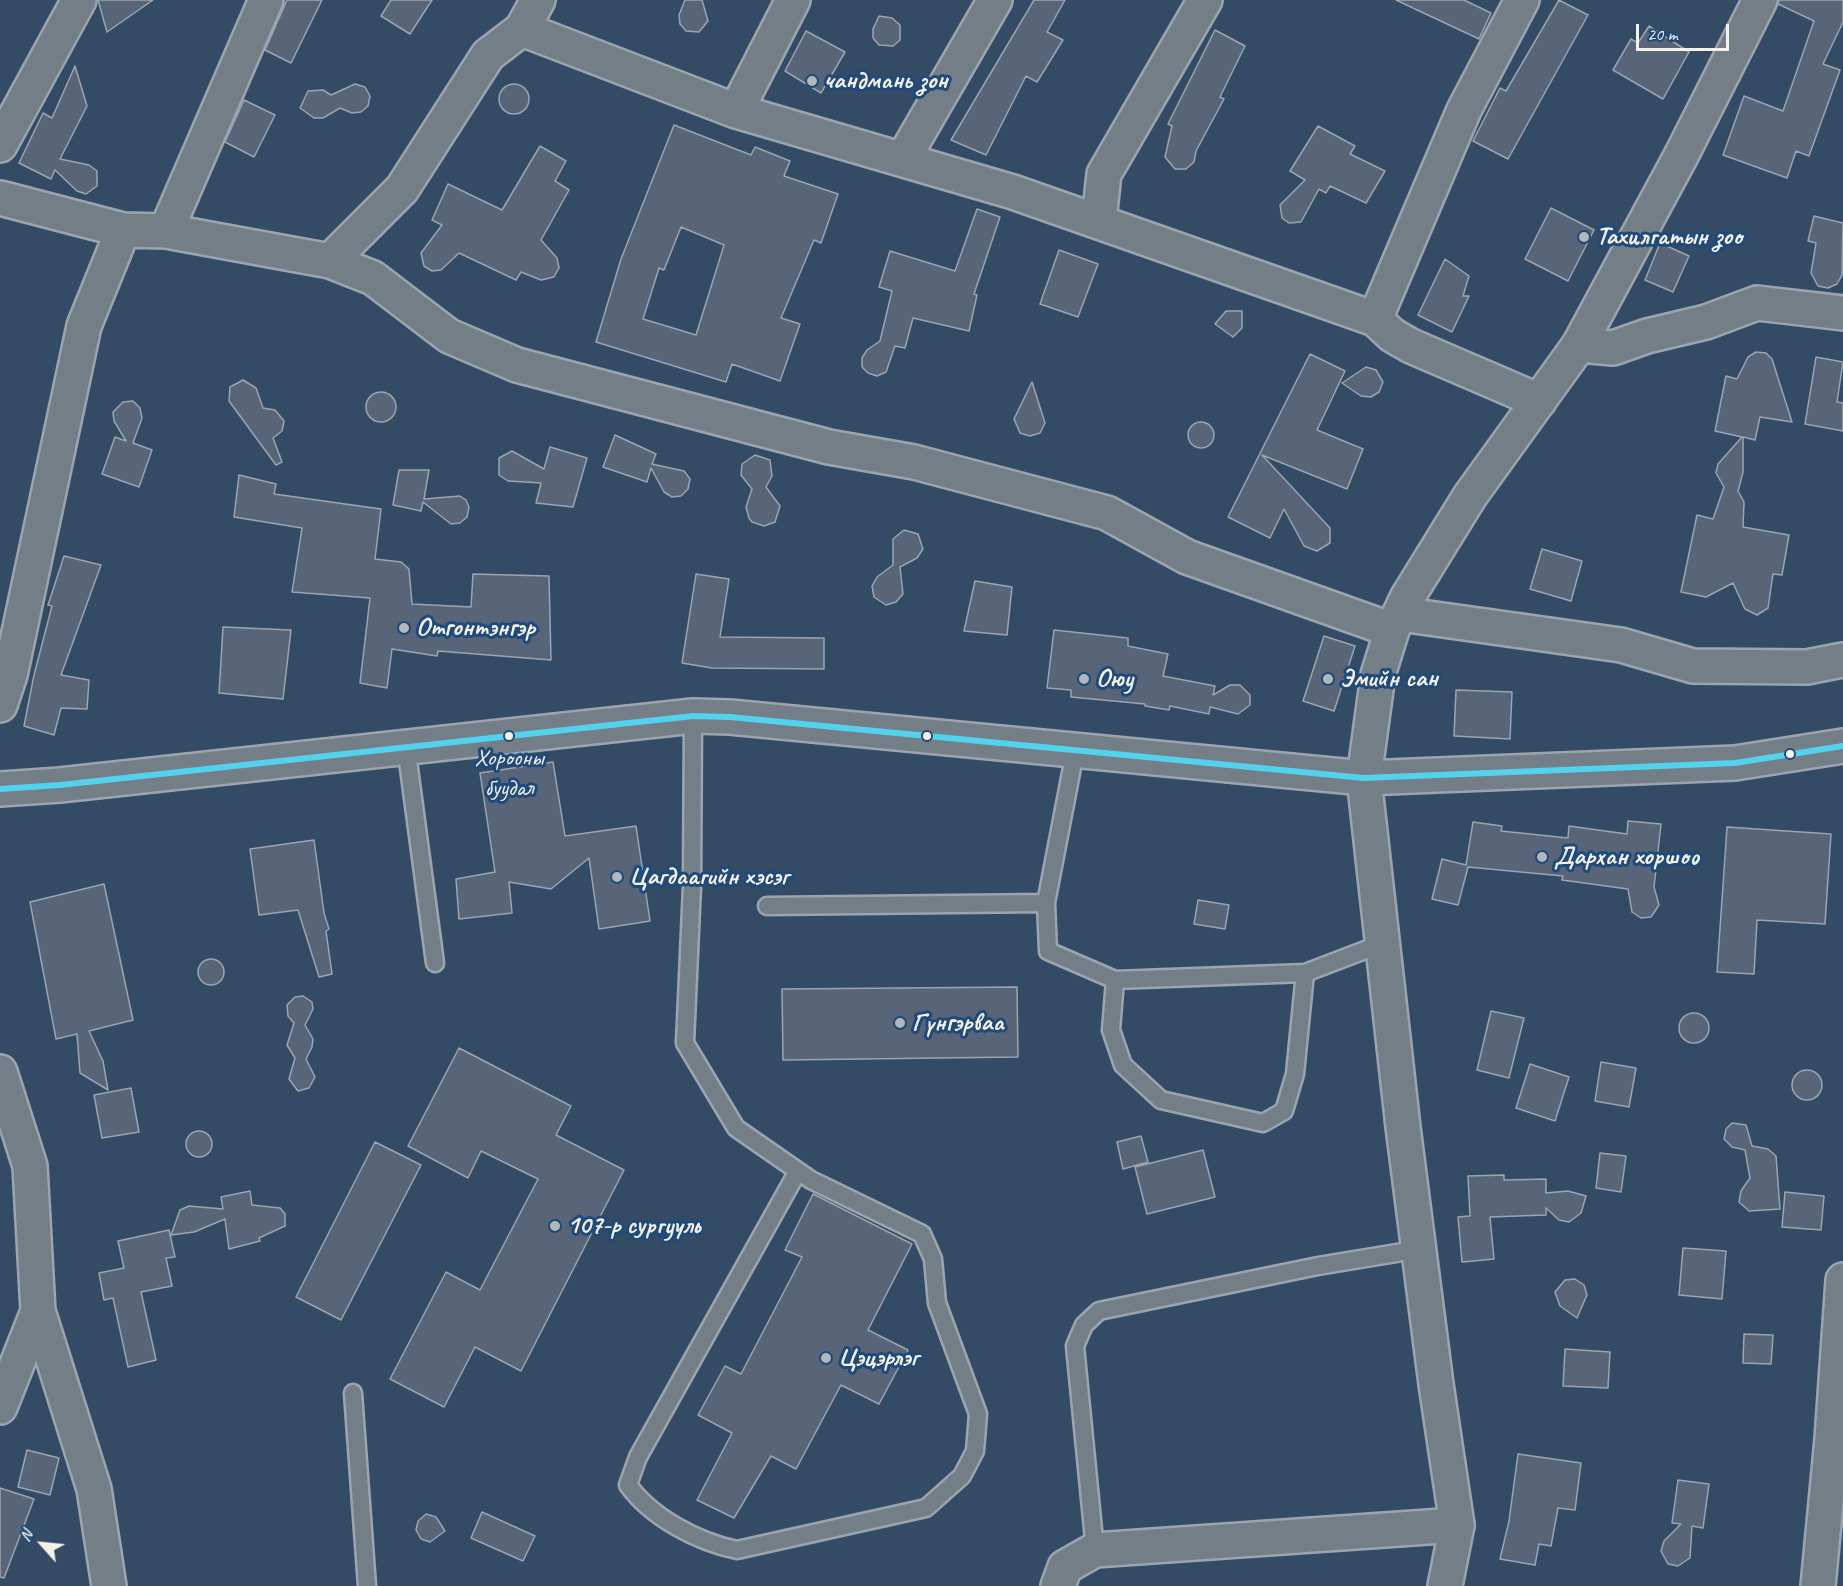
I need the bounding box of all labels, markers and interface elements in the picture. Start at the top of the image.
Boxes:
scale bar [1639,12,1732,50]
text: 20 m [1647,23,1678,45]
place label: чандмань зон [824,65,948,97]
marker: чандмань зон [805,74,819,88]
place label: Тахилгатын зоо [1596,221,1742,253]
marker: Тахилгатын зоо [1577,230,1591,244]
place label: Отгонтэнгэр [416,612,535,644]
marker: Отгонтэнгэр [397,621,411,635]
place label: Оюу [1096,663,1133,695]
place label: Эмийн сан [1340,663,1438,695]
marker: Оюу [1077,672,1091,686]
marker: Эмийн сан [1321,672,1335,686]
marker: Хорооны буудал [503,730,515,742]
unlabelled marker [921,730,933,742]
place label: Хорооны буудал [474,745,544,801]
unlabelled marker [1784,748,1796,760]
place label: Дархан хоршоо [1554,841,1699,873]
marker: Дархан хоршоо [1535,850,1549,864]
place label: Цагдаагийн хэсэг [629,861,789,893]
marker: Цагдаагийн хэсэг [610,870,624,884]
place label: Гүнгэрваа [912,1007,1004,1039]
marker: Гүнгэрваа [893,1016,907,1030]
place label: 107-р сургууль [567,1210,700,1242]
marker: 107-р сургууль [548,1219,562,1233]
place label: Цэцэрлэг [838,1342,919,1374]
marker: Цэцэрлэг [819,1351,833,1365]
north arrow [12,1514,72,1574]
text: N [15,1527,37,1545]

